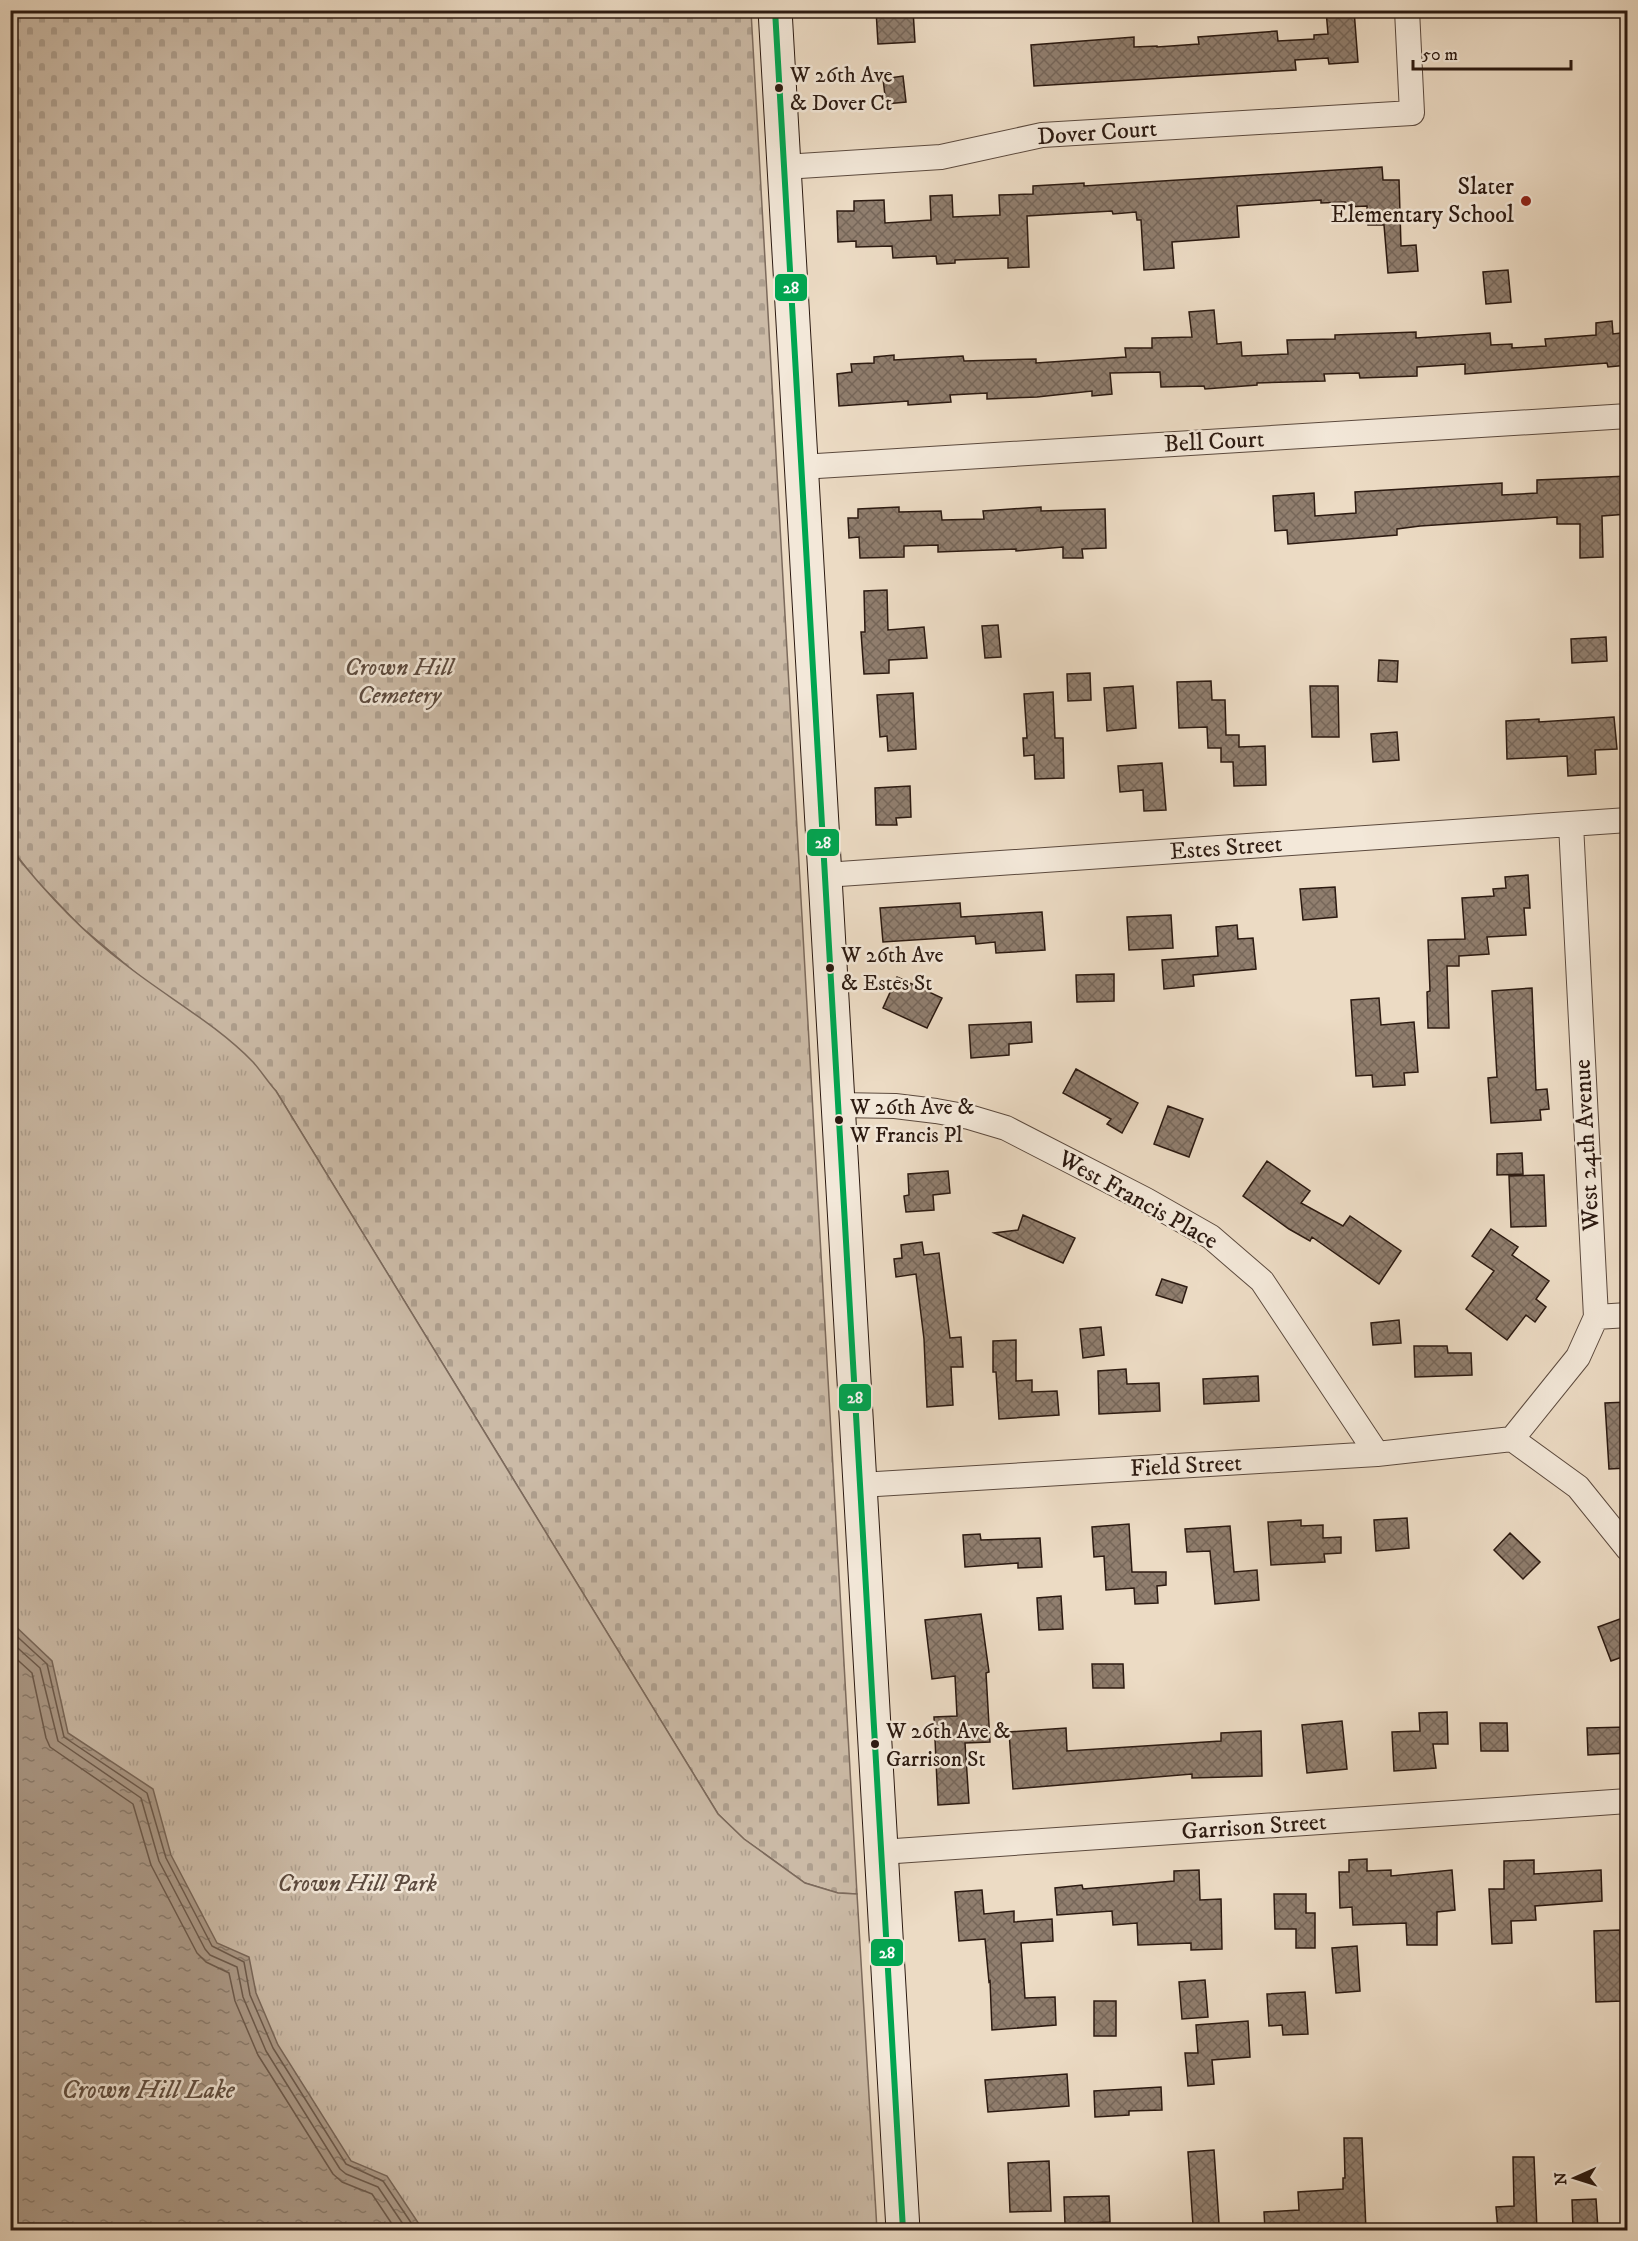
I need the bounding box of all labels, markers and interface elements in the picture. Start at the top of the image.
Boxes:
scale bar [1413,33,1570,71]
text: 50 m [1422,44,1458,66]
place label: W 26th Ave & Dover Ct [789,62,893,117]
marker: W 26th Ave & Dover Ct [773,82,785,94]
street label: Dover Court [1036,114,1158,152]
place label: Slater Elementary School [1330,172,1515,230]
marker: Slater Elementary School [1519,194,1533,208]
line badge: 28 [774,273,808,302]
text: 28 [783,278,799,298]
street label: Bell Court [1163,424,1265,460]
park label: Crown Hill Cemetery [345,653,456,711]
line badge: 28 [806,828,840,857]
street label: Estes Street [1169,829,1283,867]
text: 28 [815,833,831,853]
place label: W 26th Ave & Estes St [840,942,944,997]
marker: W 26th Ave & Estes St [824,962,836,974]
street label: West 24th Avenue [1568,1058,1607,1233]
place label: W 26th Ave & W Francis Pl [849,1094,974,1149]
marker: W 26th Ave & W Francis Pl [833,1114,845,1126]
street label: West Francis Place [1052,1143,1223,1256]
line badge: 28 [838,1383,872,1412]
text: 28 [847,1388,863,1408]
street label: Field Street [1129,1448,1243,1484]
place label: W 26th Ave & Garrison St [885,1718,1010,1773]
marker: W 26th Ave & Garrison St [869,1738,881,1750]
street label: Garrison Street [1181,1807,1328,1847]
park label: Crown Hill Park [277,1869,437,1899]
line badge: 28 [870,1938,904,1967]
text: 28 [879,1943,895,1963]
water label: Crown Hill Lake [61,2074,236,2107]
north arrow [1545,2148,1605,2208]
text: N [1551,2172,1571,2186]

